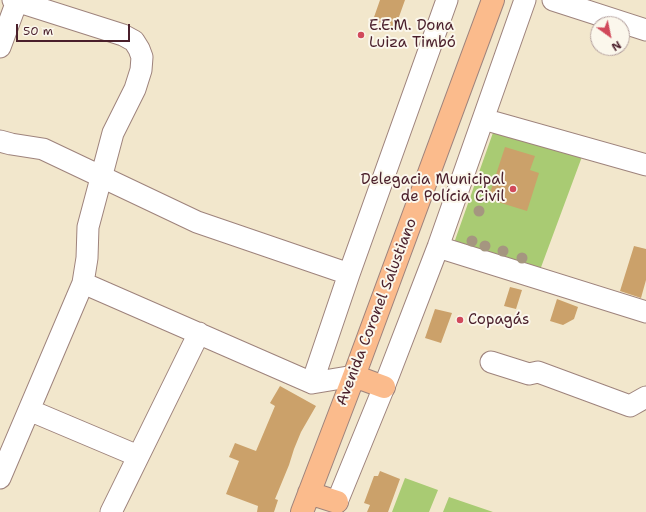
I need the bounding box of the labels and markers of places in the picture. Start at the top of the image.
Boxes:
place label: E.E.M. Dona Luiza Timbó [369,17,456,52]
marker: E.E.M. Dona Luiza Timbó [356,30,366,40]
place label: Delegacia Municipal de Polícia Civil [361,171,505,206]
marker: Delegacia Municipal de Polícia Civil [508,184,518,194]
place label: Copagás [468,311,529,329]
marker: Copagás [455,315,465,325]

